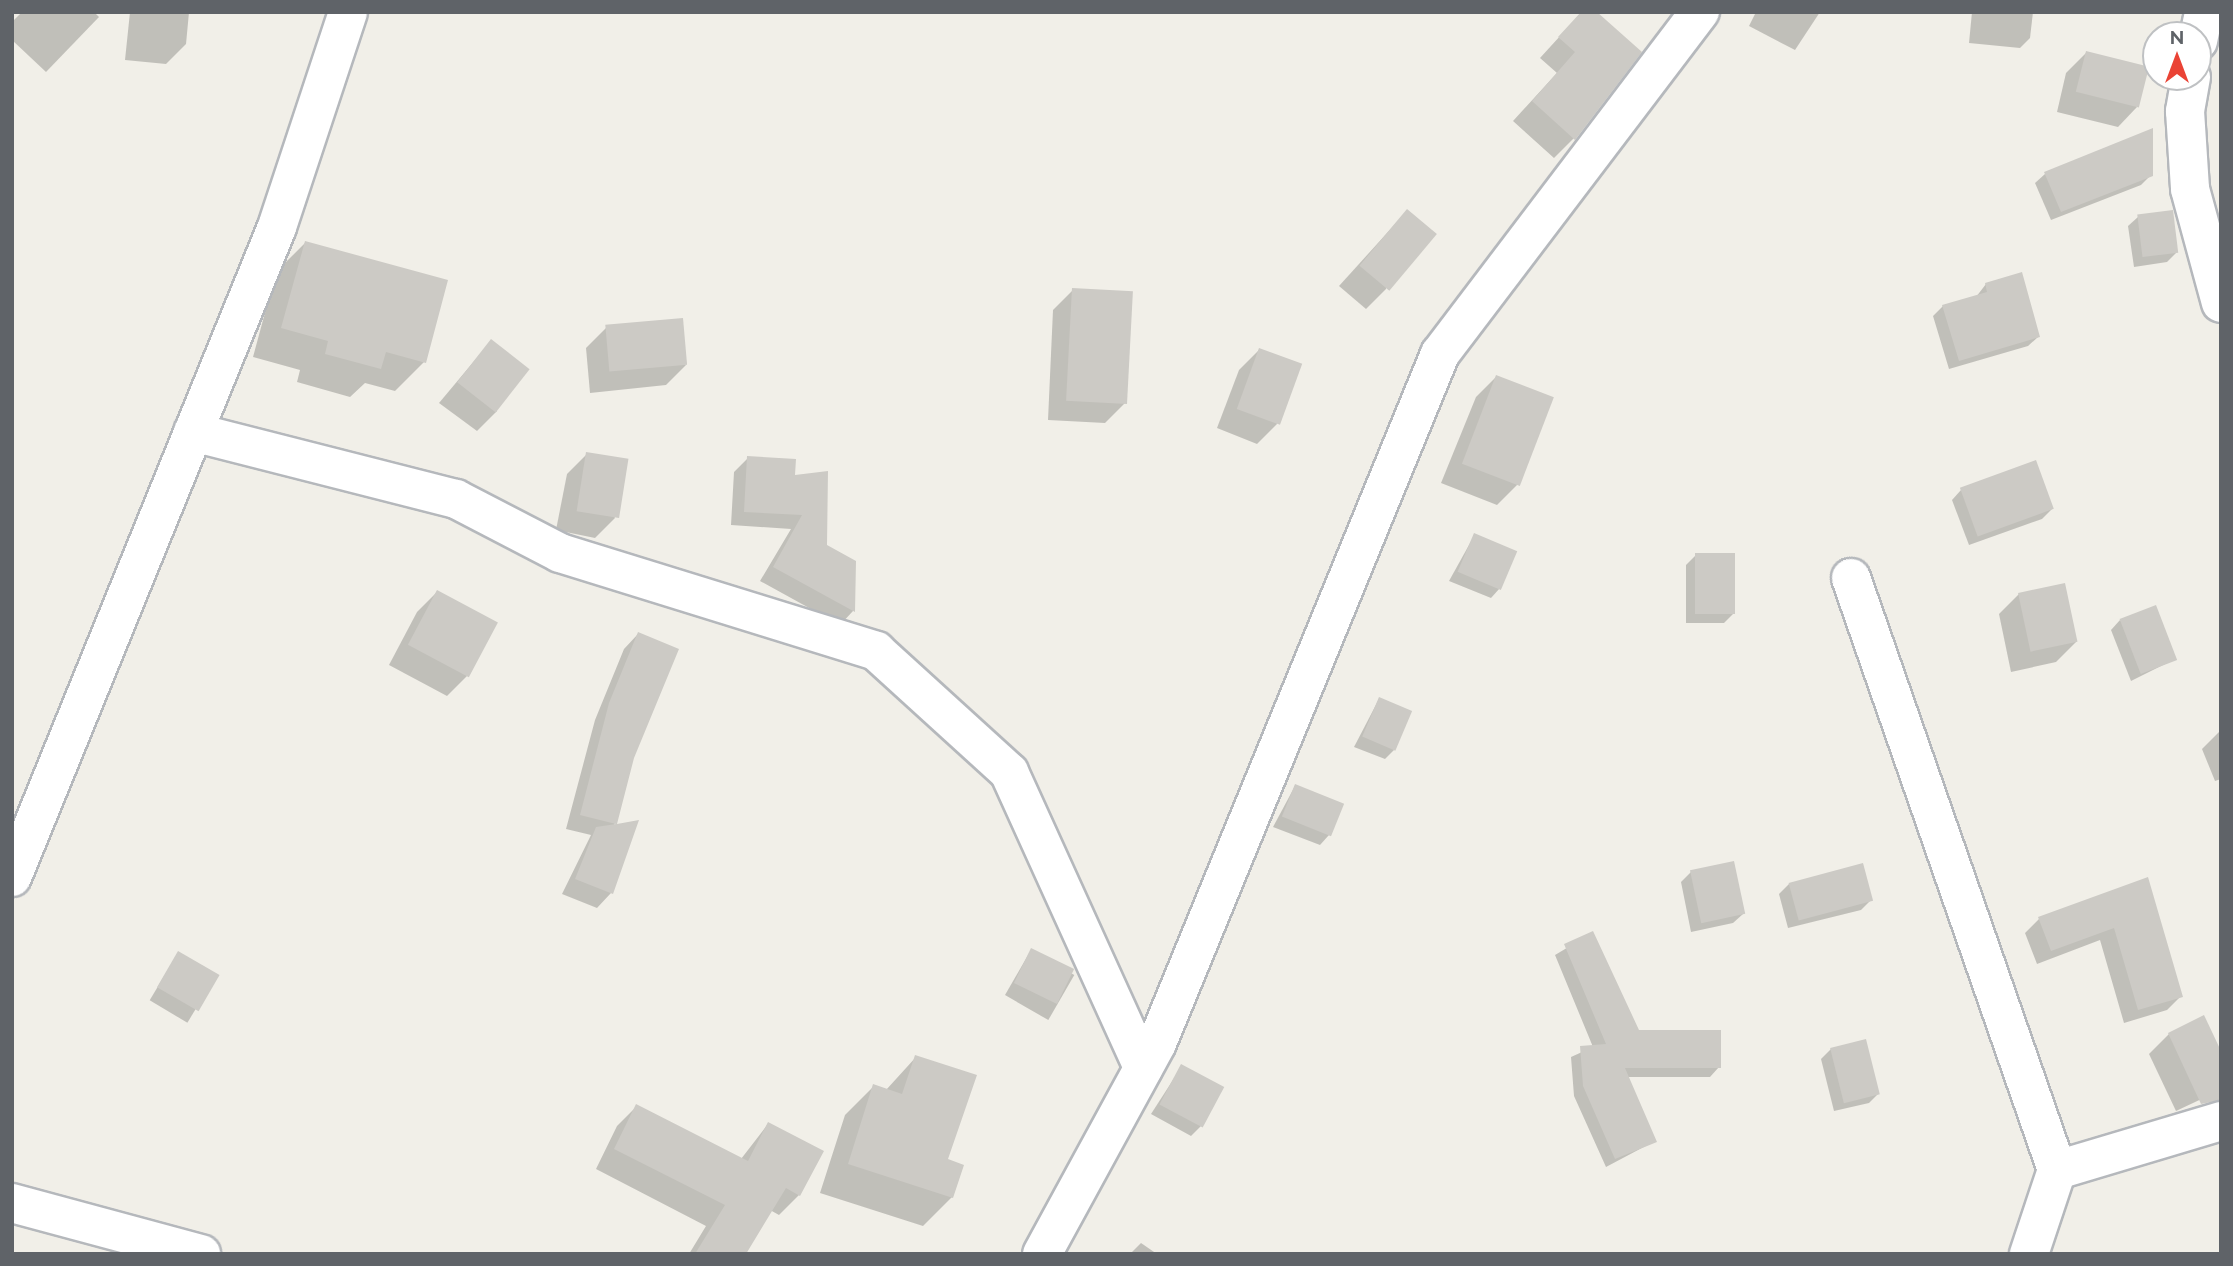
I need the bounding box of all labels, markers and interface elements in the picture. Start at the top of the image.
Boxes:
north arrow [2142,21,2212,91]
text: N [2170,26,2184,48]

